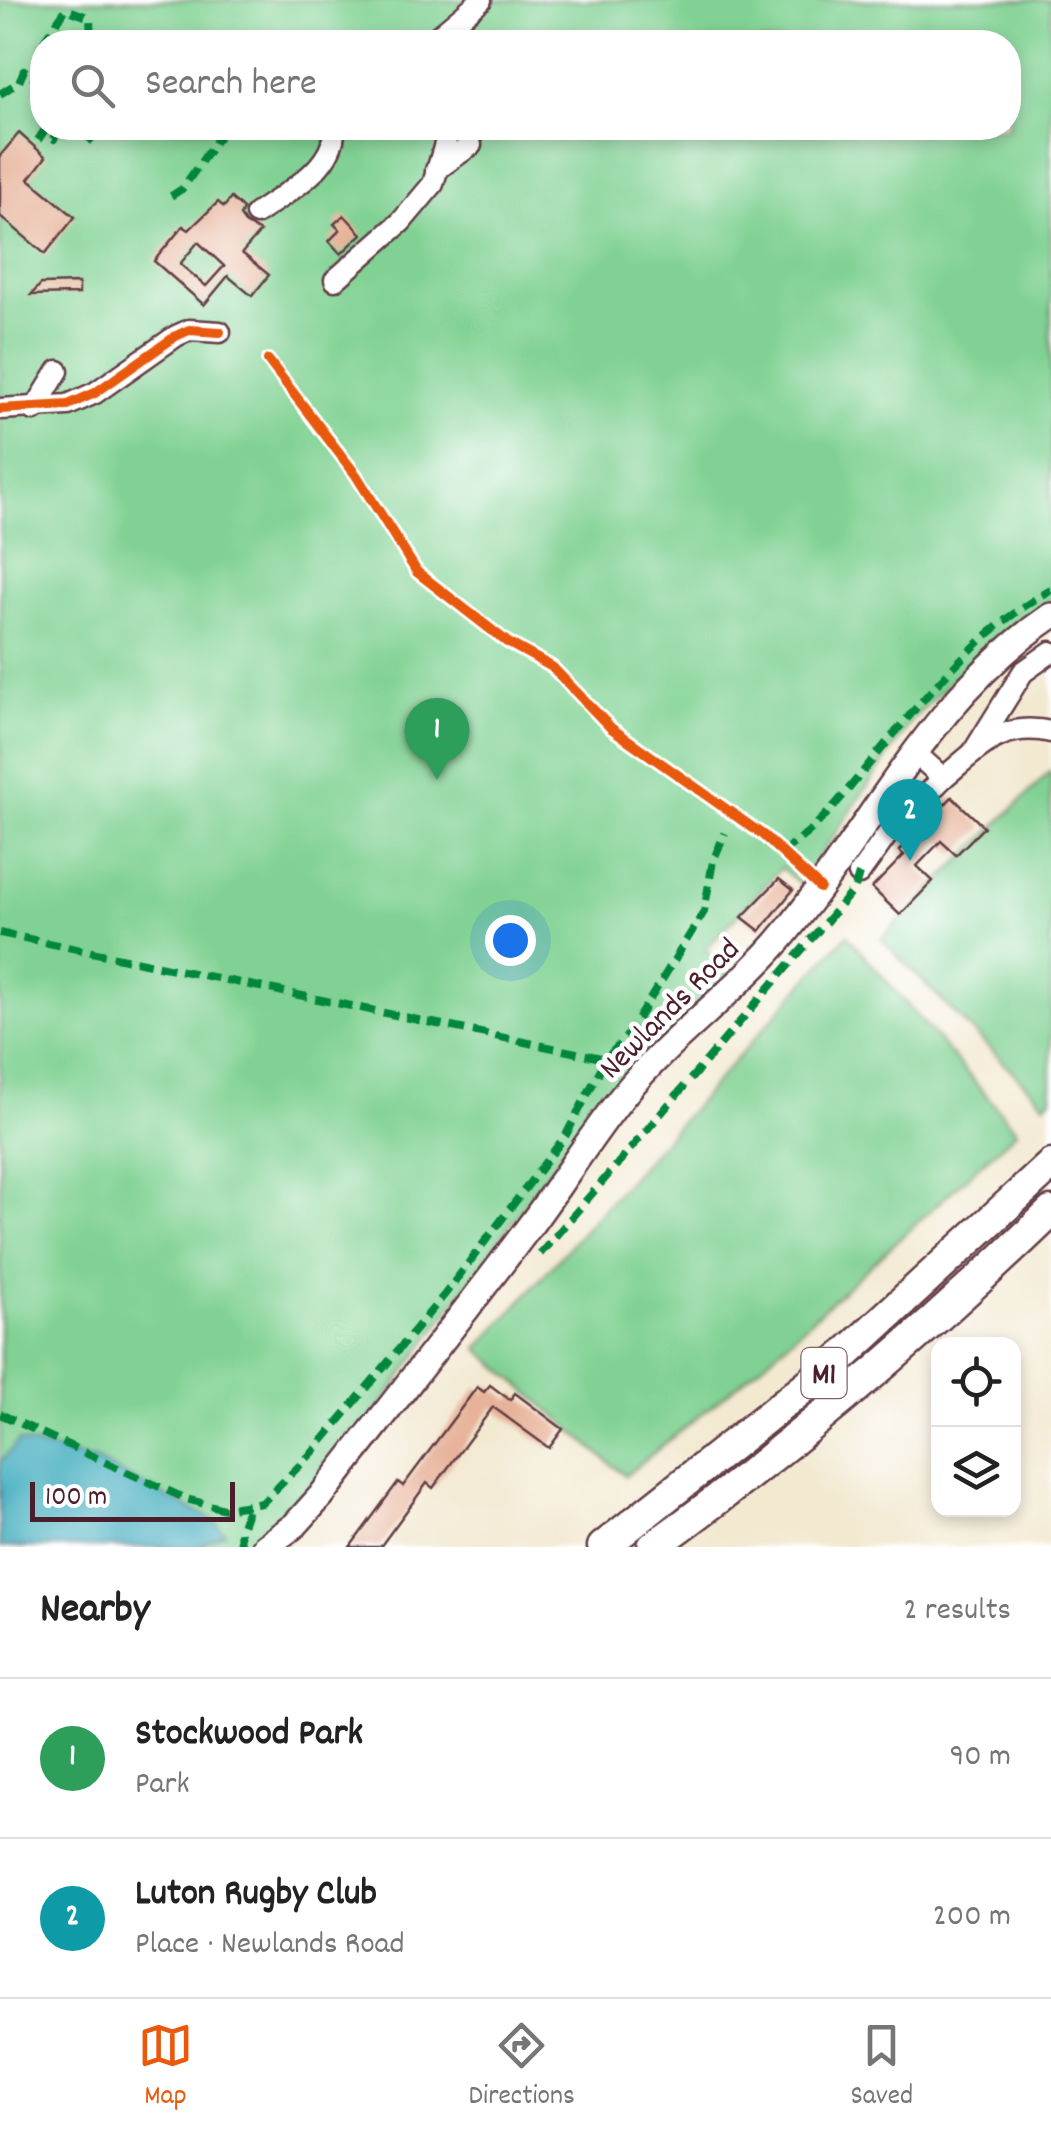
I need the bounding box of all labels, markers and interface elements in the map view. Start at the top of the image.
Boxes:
search box [30,30,1021,140]
icon: search [65,58,120,113]
text: Search here [145,58,317,113]
pin: 1 [404,698,470,780]
pin: 2 [878,778,942,861]
your location [485,915,536,966]
street label: Newlands Road [590,929,753,1092]
map controls [931,1337,1021,1517]
button: locate [931,1337,1021,1427]
road number: M1 [802,1348,846,1398]
button: layers [931,1427,1021,1517]
scale bar [30,1477,235,1522]
text: 100 m [45,1479,107,1519]
text: Nearby [40,1582,150,1642]
text: 2 results [904,1589,1011,1635]
text: Stockwood Park [135,1708,363,1763]
text: 1 [69,1735,76,1781]
text: 90 m [950,1735,1011,1781]
text: Park [135,1763,190,1809]
text: Luton Rugby Club [135,1868,377,1923]
text: 2 [66,1895,79,1941]
text: 200 m [933,1895,1011,1941]
text: Place · Newlands Road [135,1923,405,1969]
tab: Map [138,2018,193,2118]
tab: Directions [469,2018,575,2118]
tab: Saved [851,2018,913,2118]

